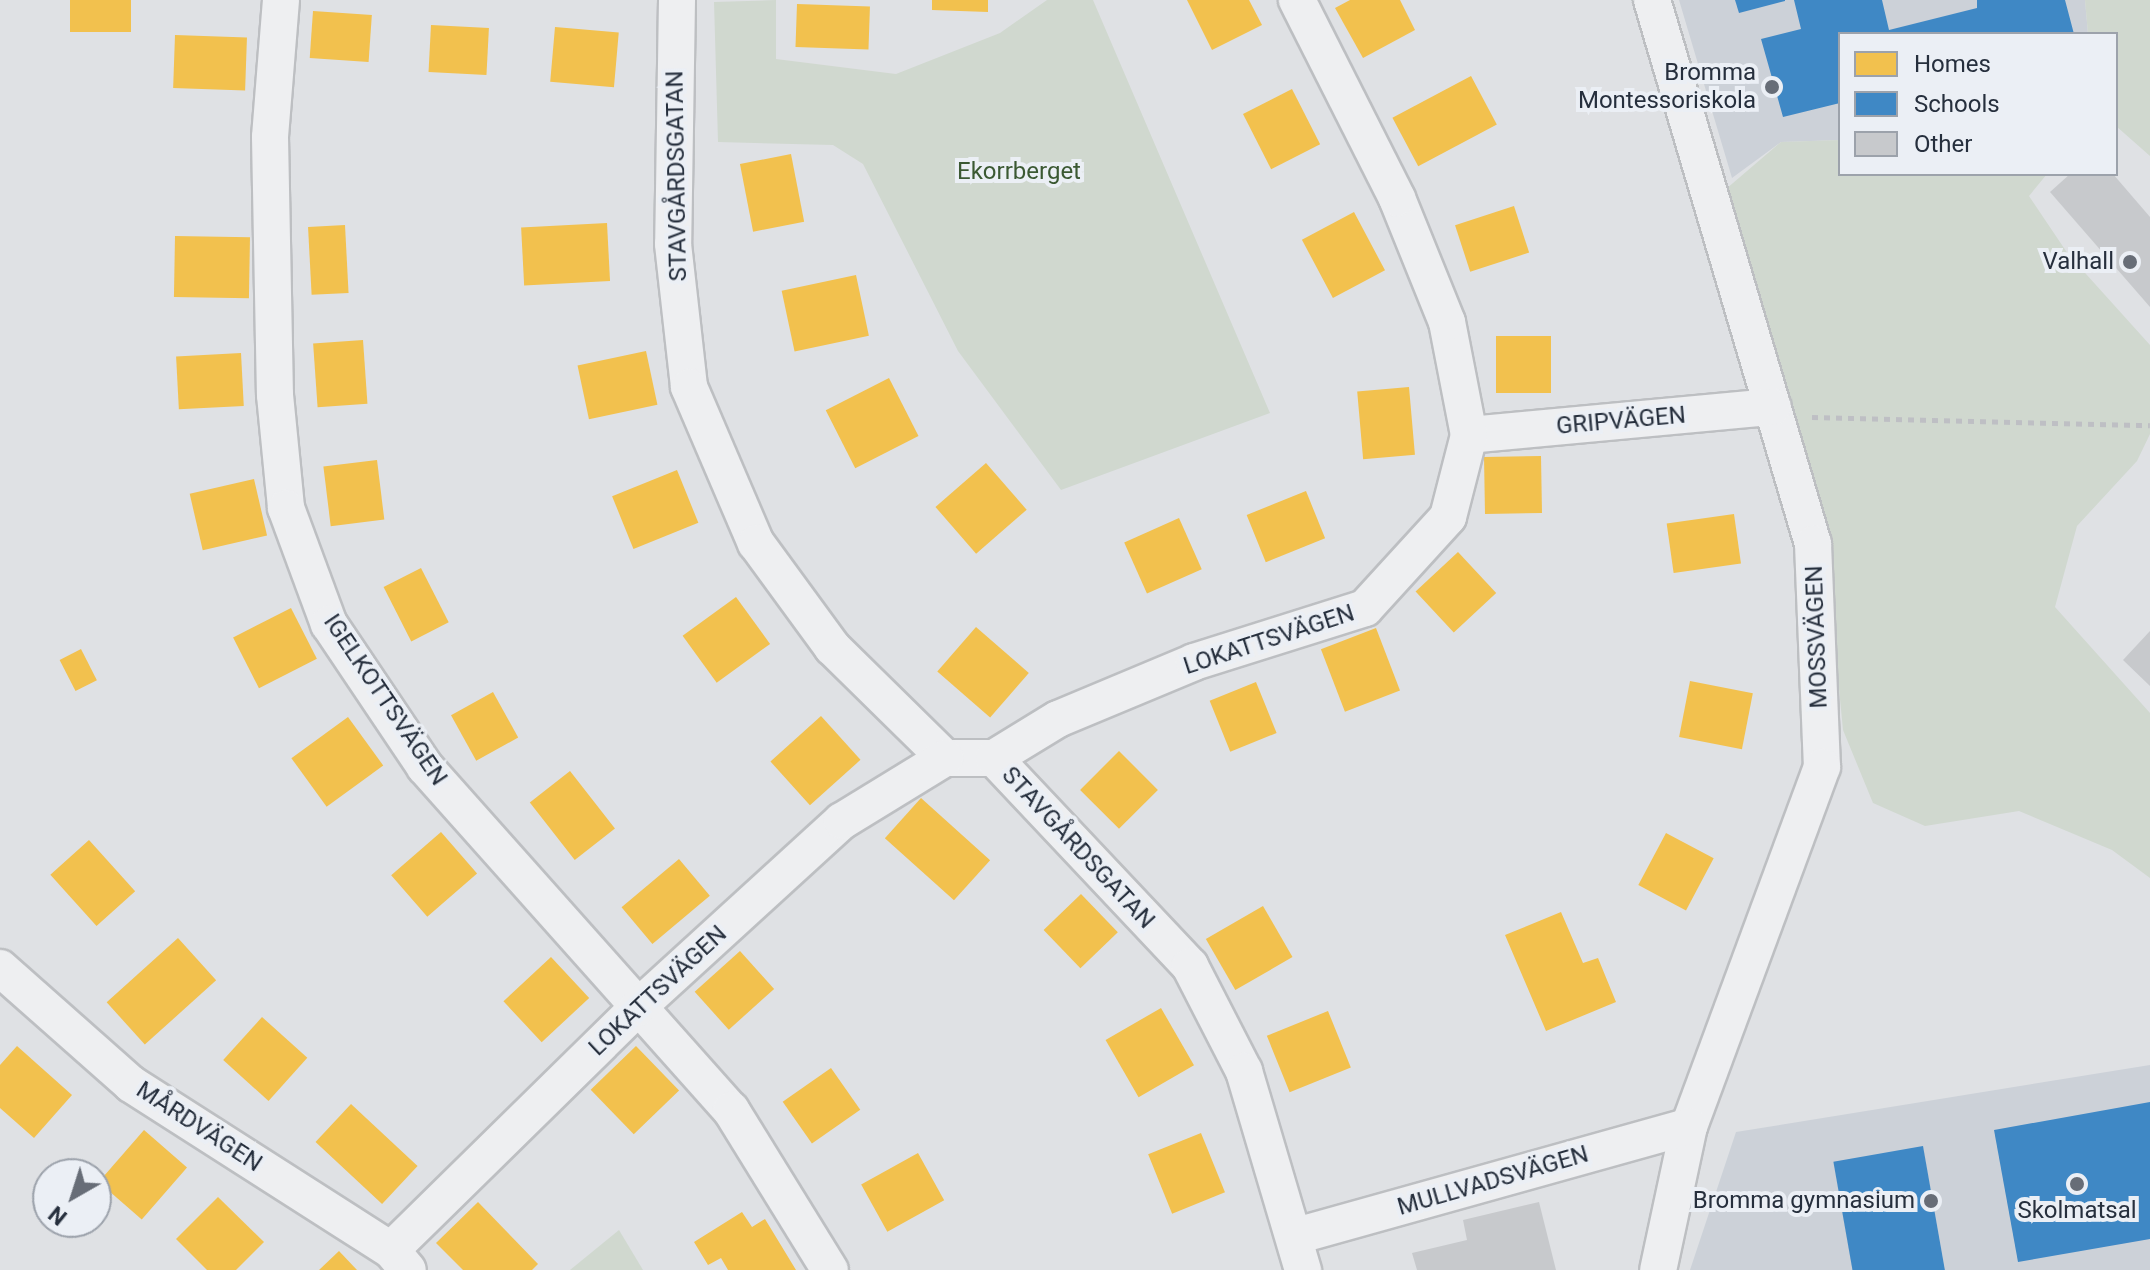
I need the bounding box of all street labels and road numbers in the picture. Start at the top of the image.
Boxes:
street label: STAVGÅRDSGATAN [661,70,693,282]
street label: GRIPVÄGEN [1555,401,1687,441]
street label: MOSSVÄGEN [1800,565,1834,709]
street label: LOKATTSVÄGEN [1180,599,1358,681]
street label: IGELKOTTSVÄGEN [317,609,453,791]
street label: STAVGÅRDSGATAN [996,761,1160,935]
street label: LOKATTSVÄGEN [583,920,733,1062]
street label: MÅRDVÄGEN [131,1076,267,1178]
street label: MULLVADSVÄGEN [1394,1140,1592,1222]

